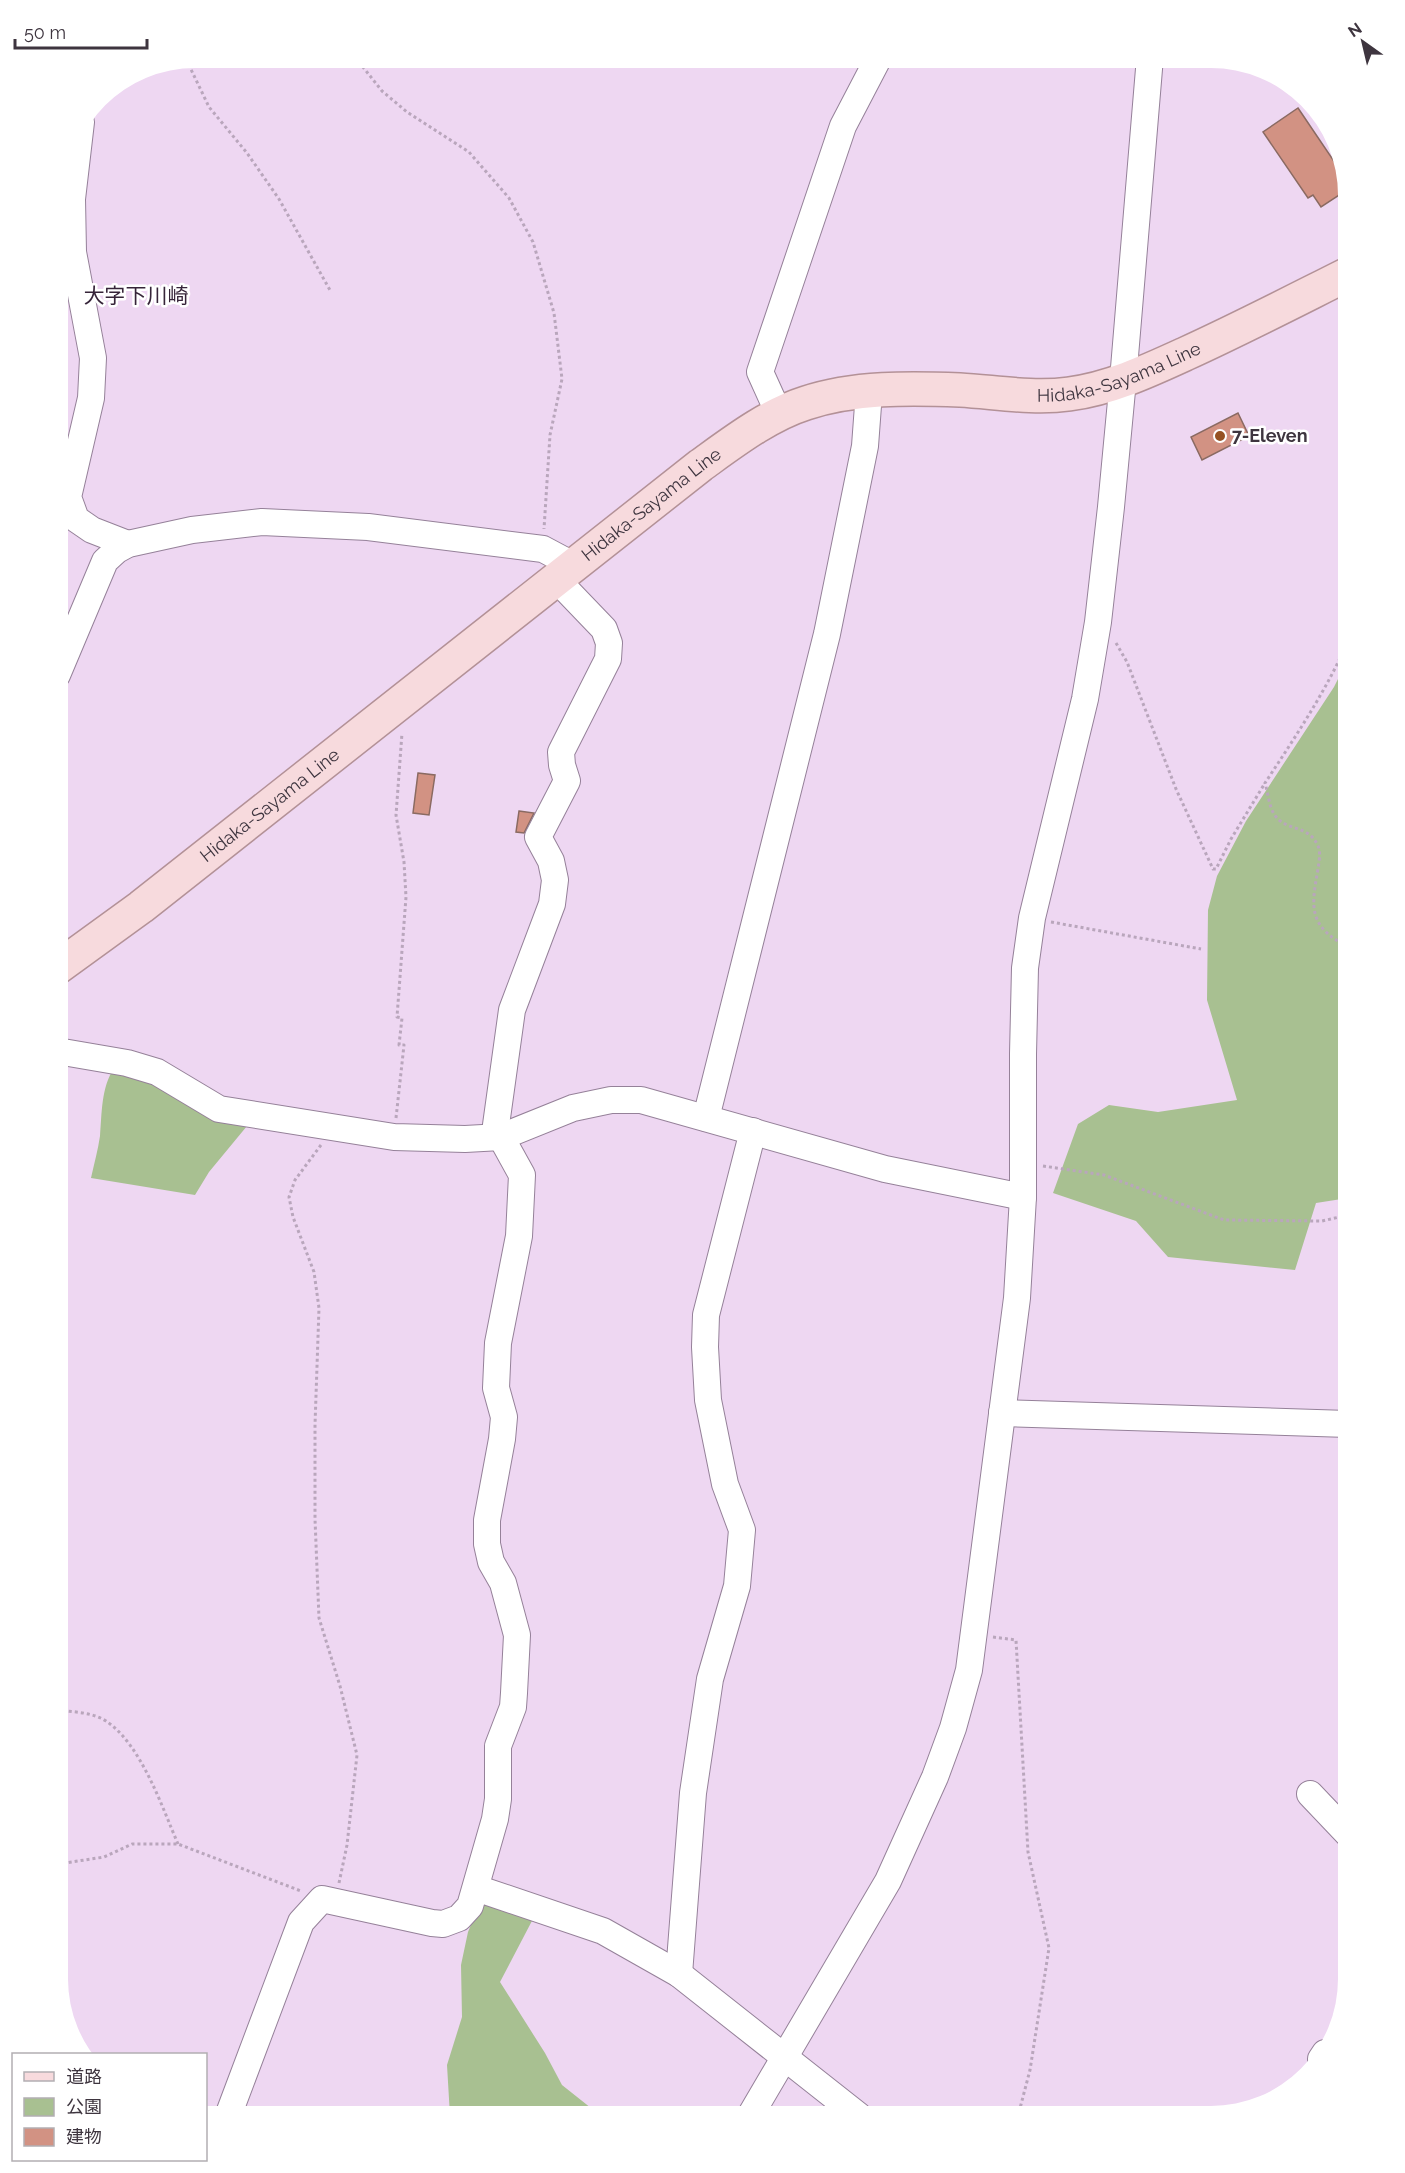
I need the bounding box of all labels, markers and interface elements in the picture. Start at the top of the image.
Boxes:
scale bar [15,12,147,50]
north arrow [1333,12,1393,72]
text: N [1345,19,1365,41]
text: 50 m [24,22,66,43]
district label: 大字下川崎 [84,283,189,308]
street label: Hidaka-Sayama Line [1037,337,1204,406]
place label: 7-Eleven [1232,425,1308,446]
marker: 7-Eleven [1213,429,1227,443]
street label: Hidaka-Sayama Line [577,443,725,565]
street label: Hidaka-Sayama Line [196,743,344,866]
legend [12,2053,207,2161]
text: 道路 [66,2066,102,2087]
text: 公園 [66,2096,102,2117]
text: 建物 [66,2126,102,2147]

